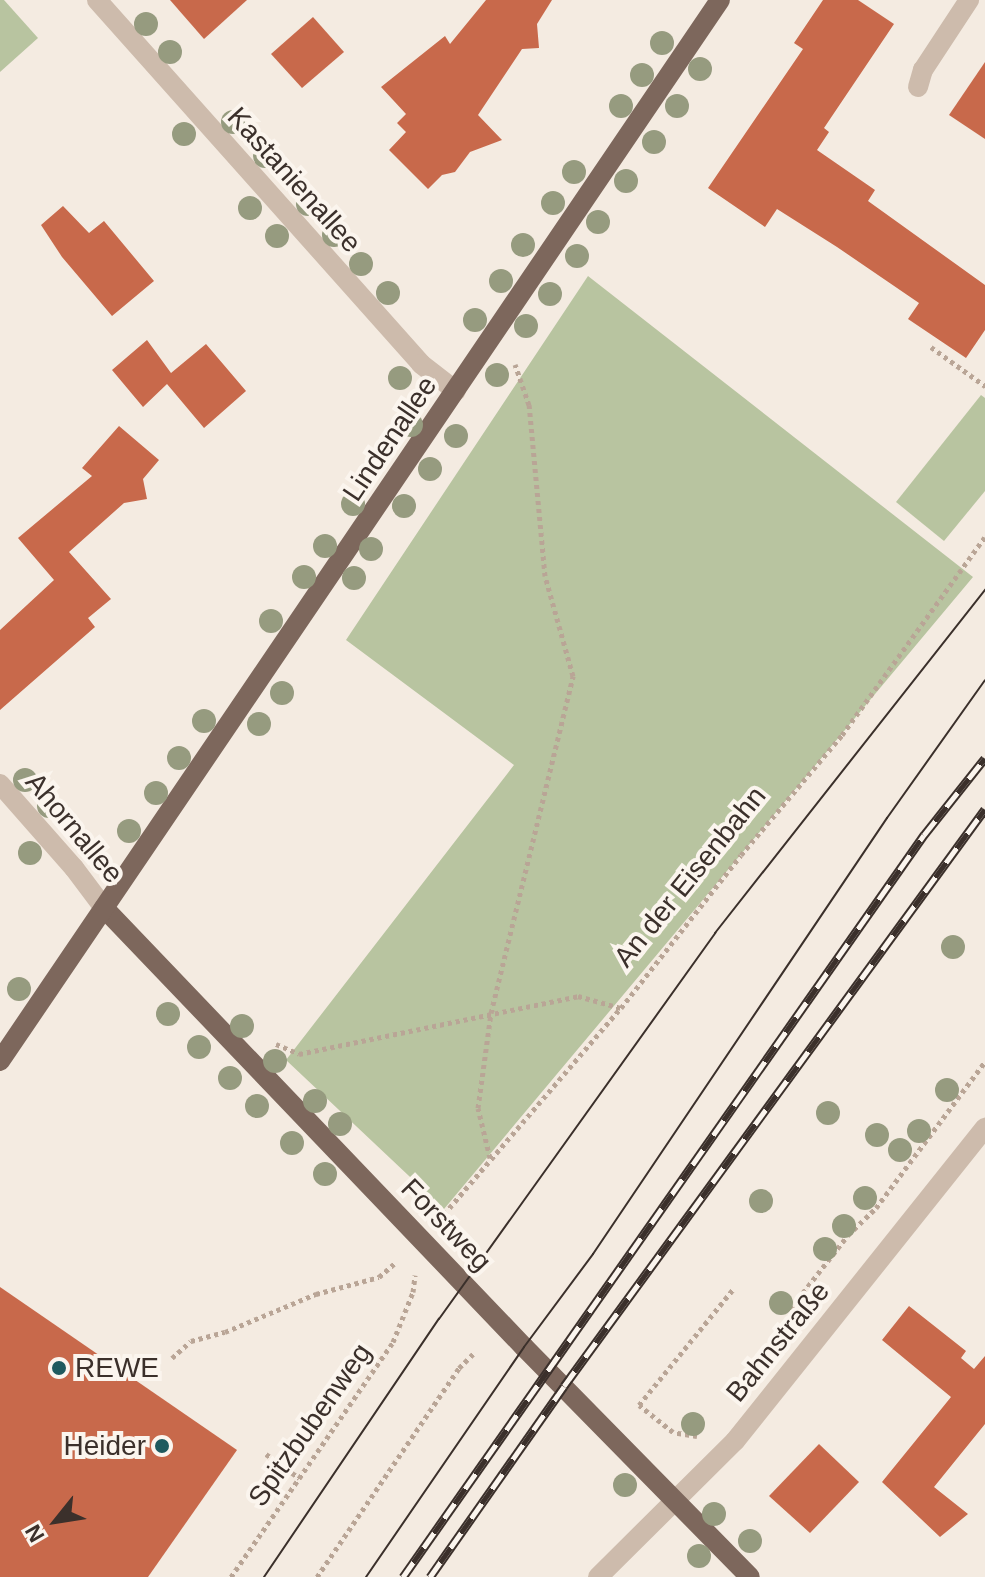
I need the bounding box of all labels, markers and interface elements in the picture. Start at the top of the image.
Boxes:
street label: Kastanienallee [220,101,368,259]
street label: Lindenallee [336,370,444,508]
street label: Ahornallee [18,766,130,890]
street label: An der Eisenbahn [607,780,773,974]
street label: Forstweg [394,1172,498,1278]
street label: Bahnstraße [719,1275,837,1409]
street label: Spitzbubenweg [241,1337,379,1513]
place label: REWE [75,1351,159,1385]
marker: REWE [50,1359,68,1377]
place label: Heider [64,1429,146,1463]
marker: Heider [153,1437,171,1455]
north arrow [16,1481,96,1561]
text: N [20,1520,50,1546]

